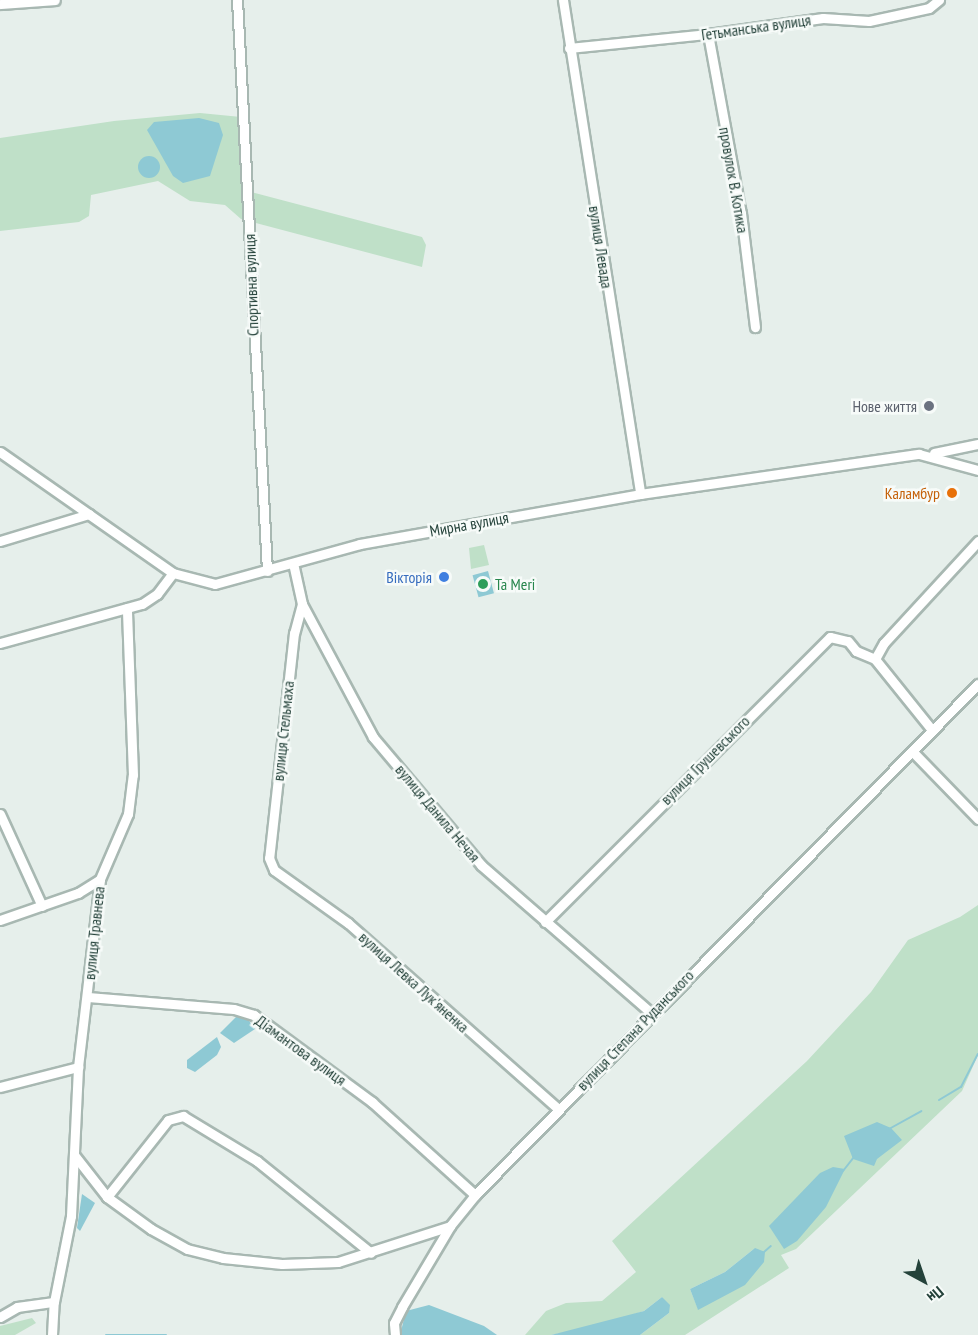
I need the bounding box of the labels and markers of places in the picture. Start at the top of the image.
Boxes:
place label: Нове життя [852,396,917,416]
marker: Нове життя [922,399,936,413]
place label: Каламбур [885,483,940,503]
marker: Каламбур [945,486,959,500]
place label: Вікторія [386,567,432,587]
marker: Вікторія [437,570,451,584]
place label: Ta Meri [495,574,535,594]
marker: Ta Meri [476,577,490,591]

